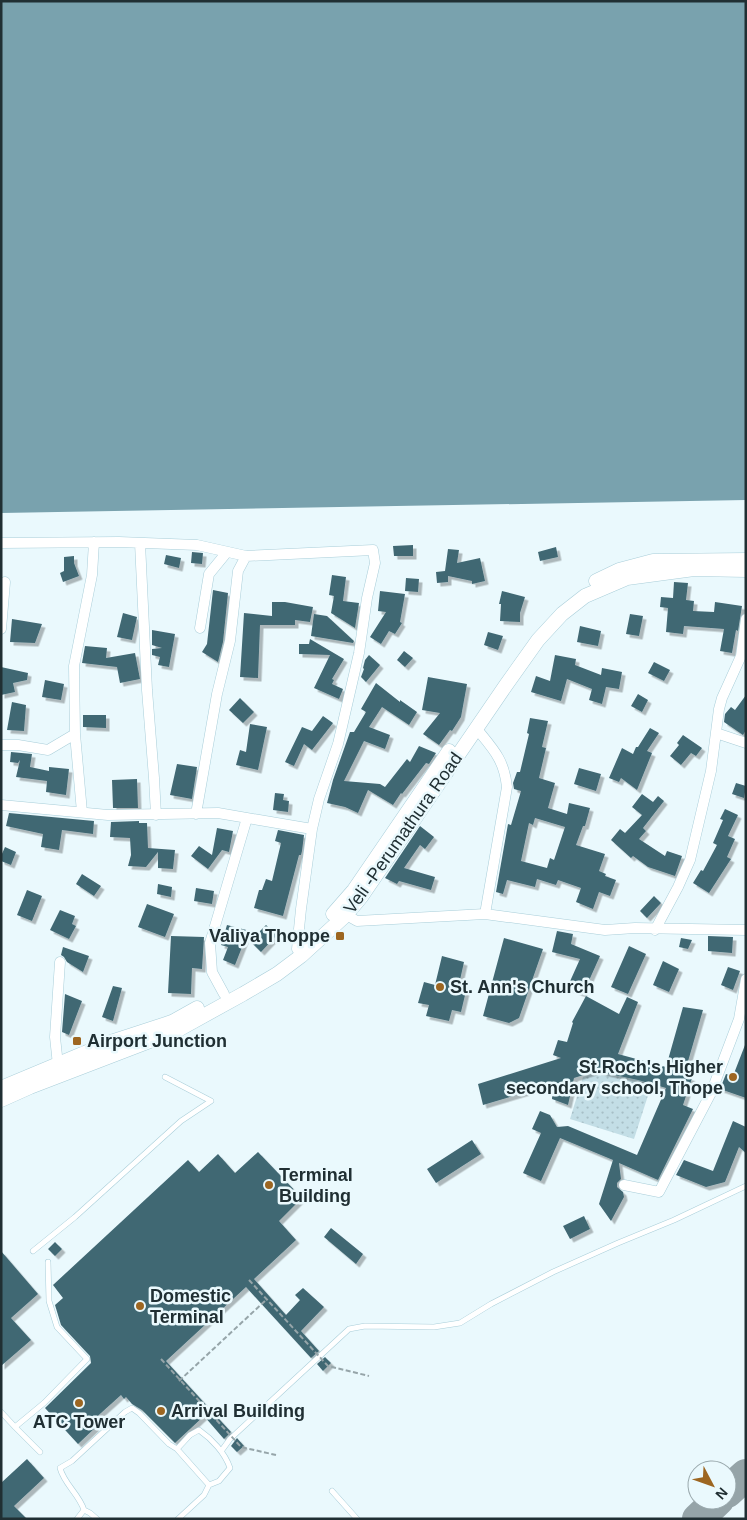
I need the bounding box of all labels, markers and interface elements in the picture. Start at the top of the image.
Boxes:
street label: Veli -Perumathura Road [340,749,466,917]
place label: Valiya Thoppe [209,926,330,946]
marker: Valiya Thoppe [334,930,346,942]
place label: St. Ann's Church [450,977,595,997]
marker: St. Ann's Church [434,981,446,993]
place label: Airport Junction [87,1031,227,1051]
marker: Airport Junction [71,1035,83,1047]
place label: St.Roch's Higher secondary school, Thope [506,1057,723,1098]
marker: St.Roch's Higher secondary school, Thope [727,1071,739,1083]
place label: Terminal Building [279,1165,353,1206]
marker: Terminal Building [263,1179,275,1191]
place label: Domestic Terminal [150,1286,231,1327]
marker: Domestic Terminal [134,1300,146,1312]
marker: ATC Tower [73,1397,85,1409]
place label: Arrival Building [171,1401,305,1421]
marker: Arrival Building [155,1405,167,1417]
place label: ATC Tower [33,1412,125,1432]
north arrow [687,1460,737,1510]
text: N [712,1484,731,1503]

